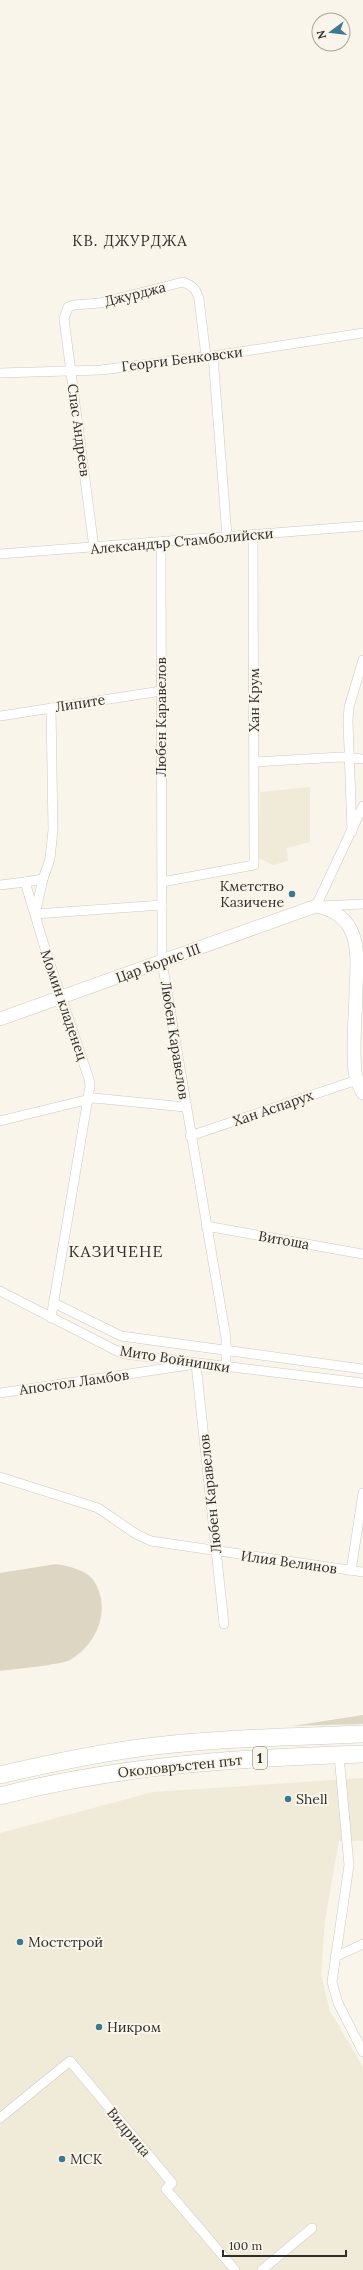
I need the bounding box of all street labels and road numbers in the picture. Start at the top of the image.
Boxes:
street label: Джурджа [102,278,168,310]
street label: Георги Бенковски [120,343,244,375]
street label: Спас Андреев [64,383,94,477]
street label: Александър Стамболийски [89,524,274,558]
street label: Любен Каравелов [152,657,170,777]
street label: Хан Крум [245,668,263,732]
street label: Липите [54,690,107,716]
street label: Цар Борис III [113,939,203,987]
street label: Момин кладенец [37,947,92,1063]
street label: Любен Каравелов [157,979,193,1101]
street label: Хан Аспарух [230,1086,316,1130]
street label: Витоша [257,1227,311,1253]
street label: Мито Войнишки [119,1341,232,1377]
street label: Апостол Ламбов [17,1365,130,1399]
street label: Любен Каравелов [195,1434,225,1554]
street label: Илия Велинов [240,1546,338,1578]
road number: 1 [253,1747,267,1769]
street label: Околовръстен път [117,1751,243,1781]
street label: Видрица [103,2104,155,2160]

